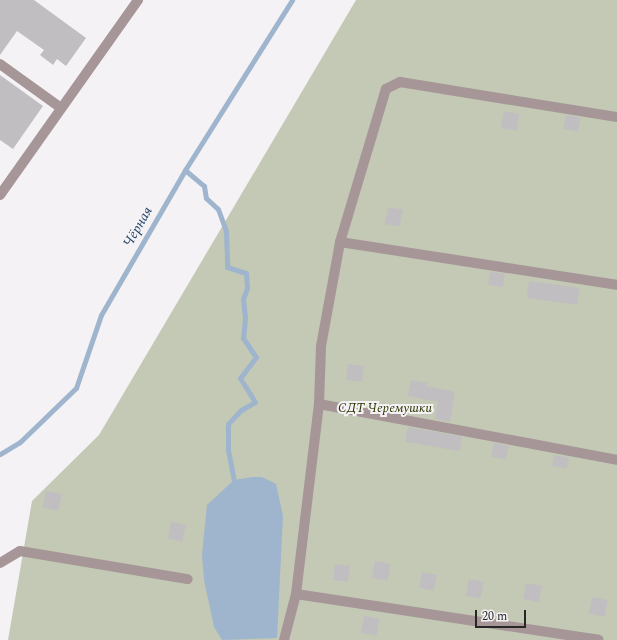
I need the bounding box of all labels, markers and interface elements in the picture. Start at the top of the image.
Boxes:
water label: Чёрная [120,204,156,250]
park label: СДТ Черемушки [338,400,432,416]
scale bar [477,602,528,628]
text: 20 m [482,607,507,626]

